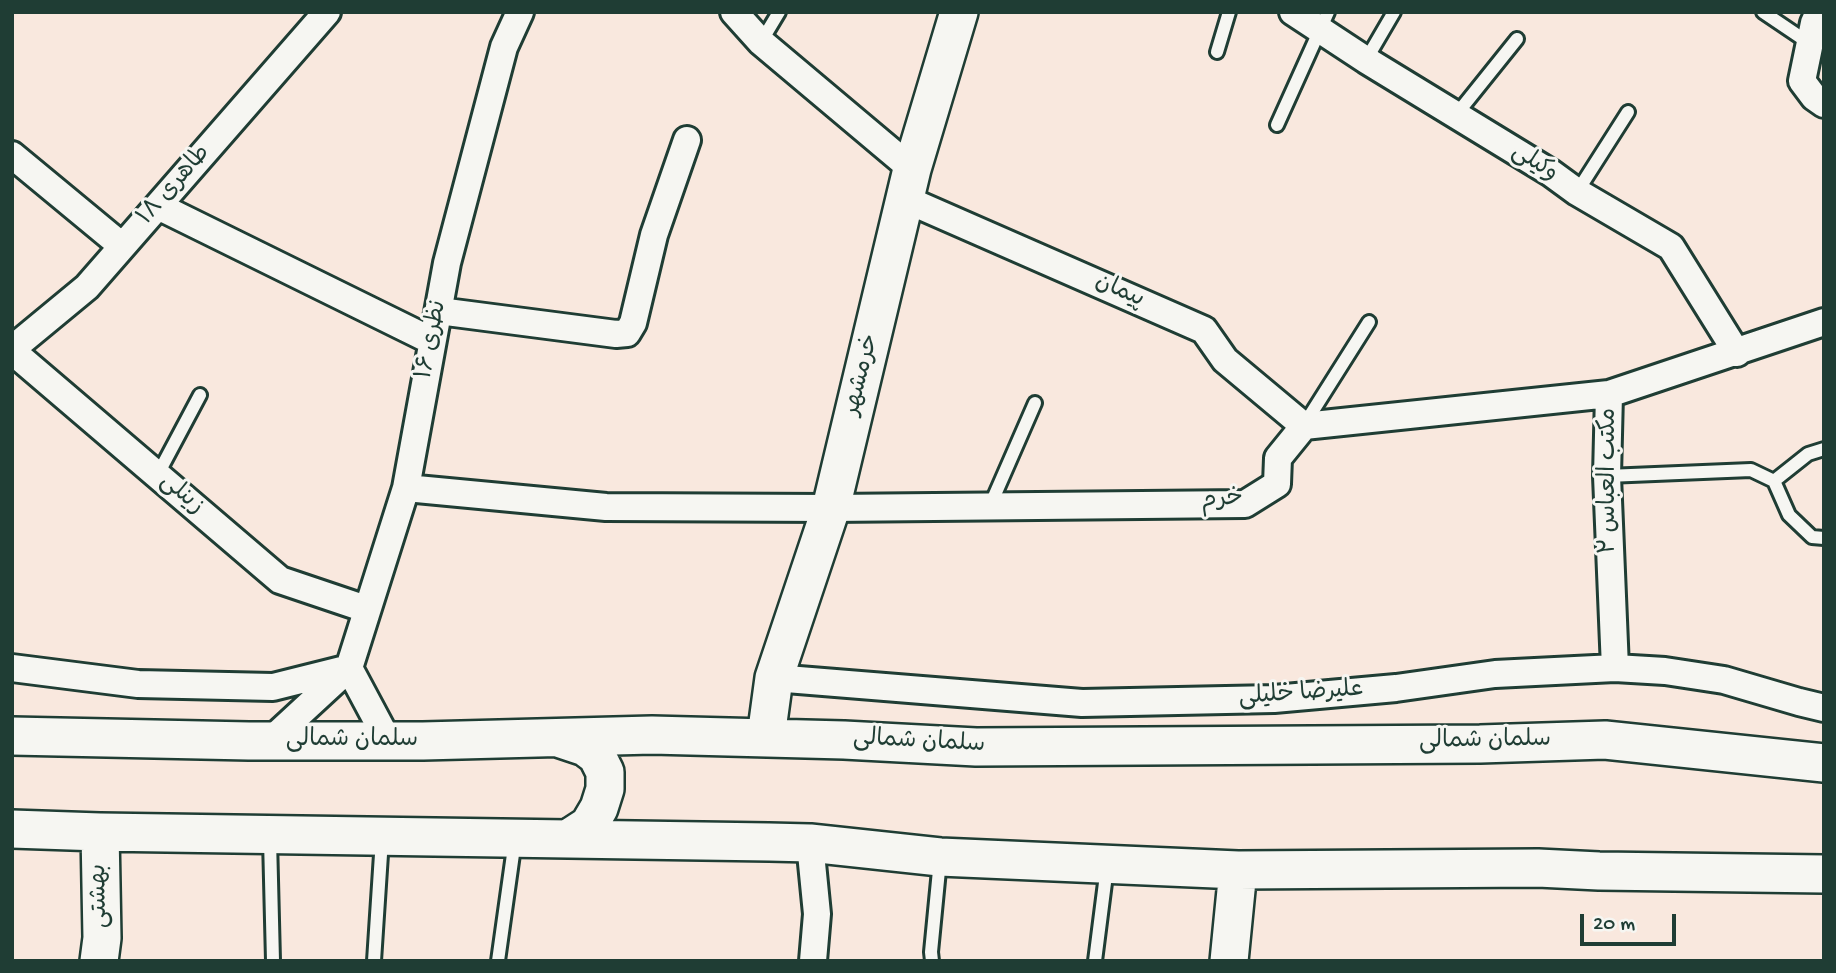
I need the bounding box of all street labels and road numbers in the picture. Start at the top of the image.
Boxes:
street label: وکیلی [1505,138,1563,190]
street label: طاهری ۱۸ [132,140,218,232]
street label: پیمان [1090,268,1148,316]
street label: نظری ۱۶ [411,298,455,382]
street label: خرمشهر [839,331,887,419]
street label: مکتب العباس ۲ [1596,408,1624,554]
street label: زینلی [153,468,209,522]
street label: خرم [1199,484,1245,518]
street label: علیرضا خلیلی [1238,676,1364,714]
street label: سلمان شمالی [852,725,986,761]
street label: سلمان شمالی [1419,726,1551,758]
street label: سلمان شمالی [286,727,418,755]
street label: بهشتی [86,864,116,928]

